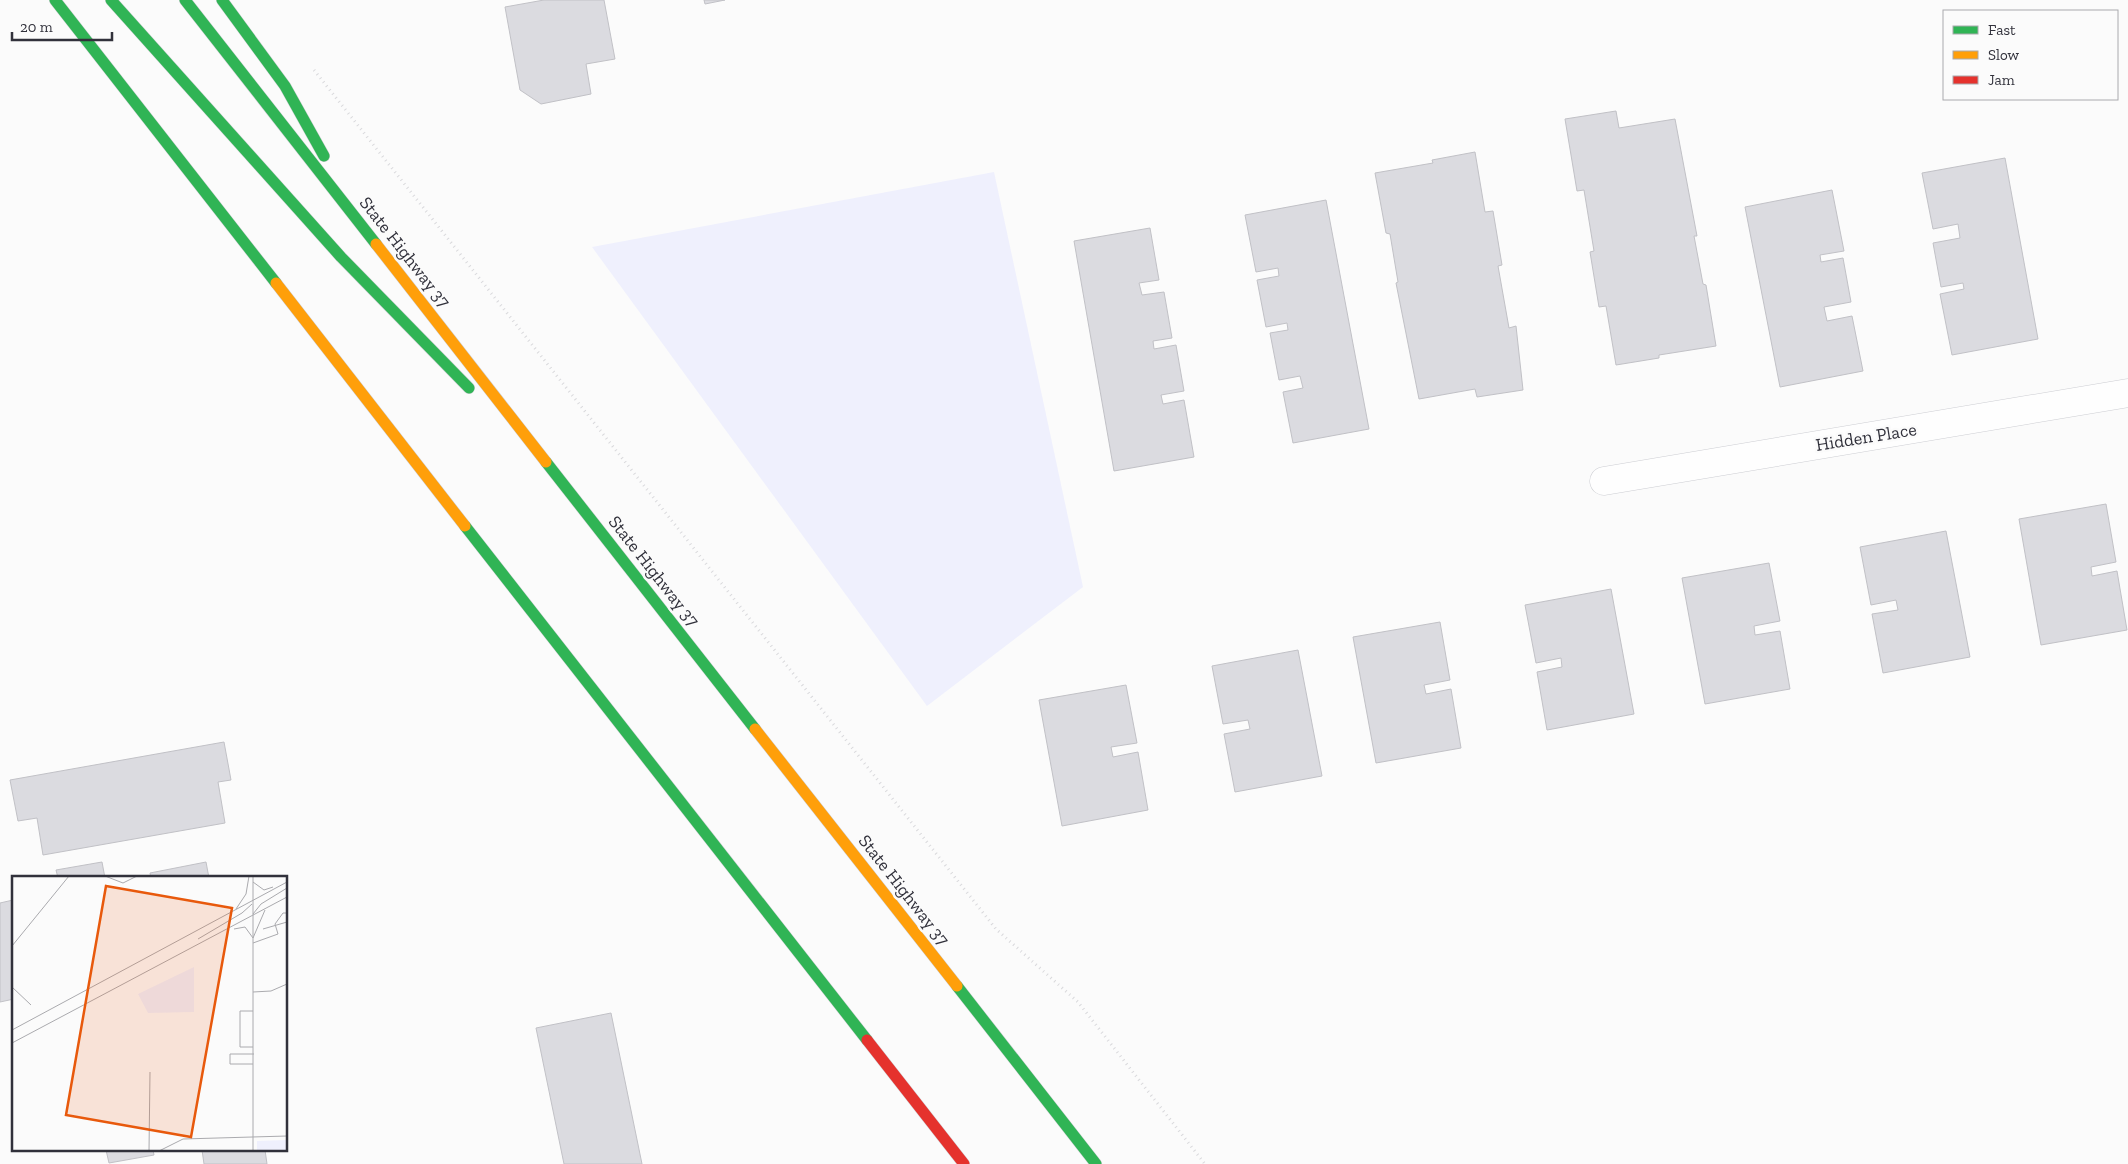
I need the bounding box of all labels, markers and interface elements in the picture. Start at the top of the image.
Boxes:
scale bar [12,10,112,42]
legend [1943,10,2118,100]
text: 20 m [20,18,53,36]
text: Fast [1988,21,2016,39]
text: Slow [1988,46,2020,64]
text: Jam [1988,71,2015,89]
street label: State Highway 37 [355,192,455,312]
street label: Hidden Place [1814,418,1918,456]
street label: State Highway 37 [604,511,704,631]
street label: State Highway 37 [854,830,954,950]
inset map [12,876,288,1152]

